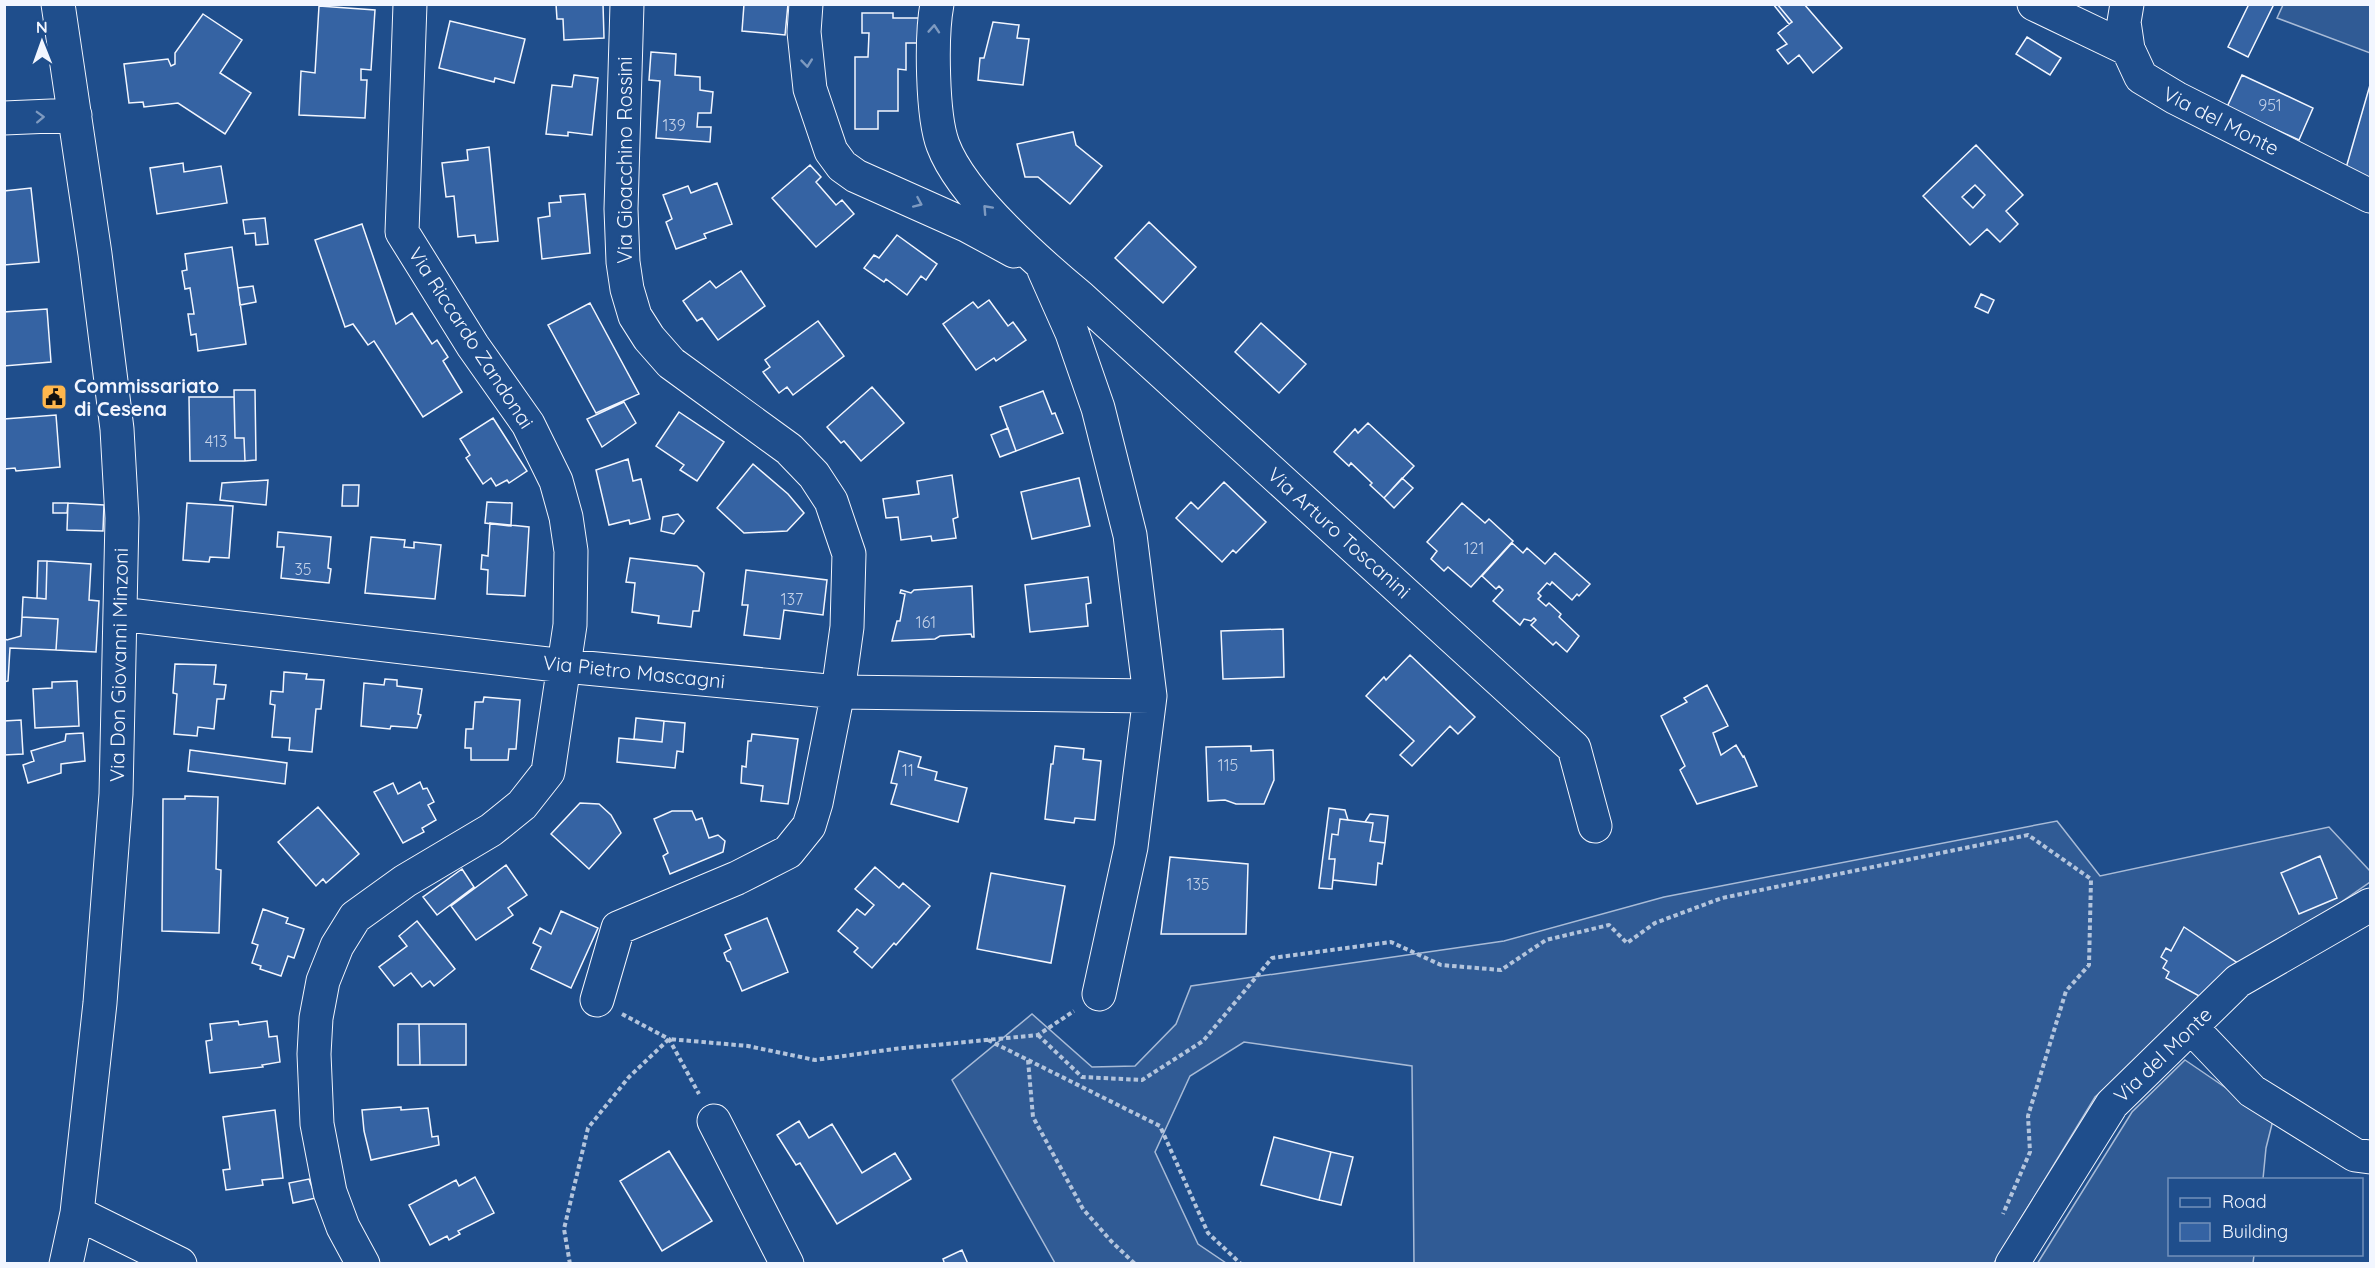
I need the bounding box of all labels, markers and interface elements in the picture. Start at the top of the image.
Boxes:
north arrow [12,12,72,72]
text: N [36,17,48,37]
one-way arrow [928,24,941,33]
street label: Via Gioacchino Rossini [612,56,637,264]
one-way arrow [800,58,813,67]
street label: Via del Monte [2159,81,2283,160]
house number: 951 [2258,95,2282,115]
one-way arrow [35,110,44,123]
house number: 139 [662,115,686,135]
one-way arrow [911,196,922,208]
one-way arrow [983,205,994,215]
street label: Via Riccardo Zandonai [403,242,539,433]
place label: Commissariato di Cesena [74,373,219,421]
public building icon: Commissariato di Cesena [39,382,69,412]
house number: 413 [205,431,227,451]
street label: Via Arturo Toscanini [1263,462,1416,603]
house number: 121 [1464,538,1484,558]
street label: Via Don Giovanni Minzoni [104,548,133,782]
house number: 35 [294,559,312,579]
house number: 137 [781,589,803,609]
house number: 161 [916,612,936,632]
street label: Via Pietro Mascagni [542,650,726,694]
house number: 115 [1218,755,1238,775]
house number: 11 [902,760,914,780]
house number: 135 [1186,874,1210,894]
street label: Via del Monte [2108,1002,2217,1108]
legend [2168,1178,2363,1256]
text: Road [2222,1190,2267,1213]
text: Building [2222,1220,2288,1243]

